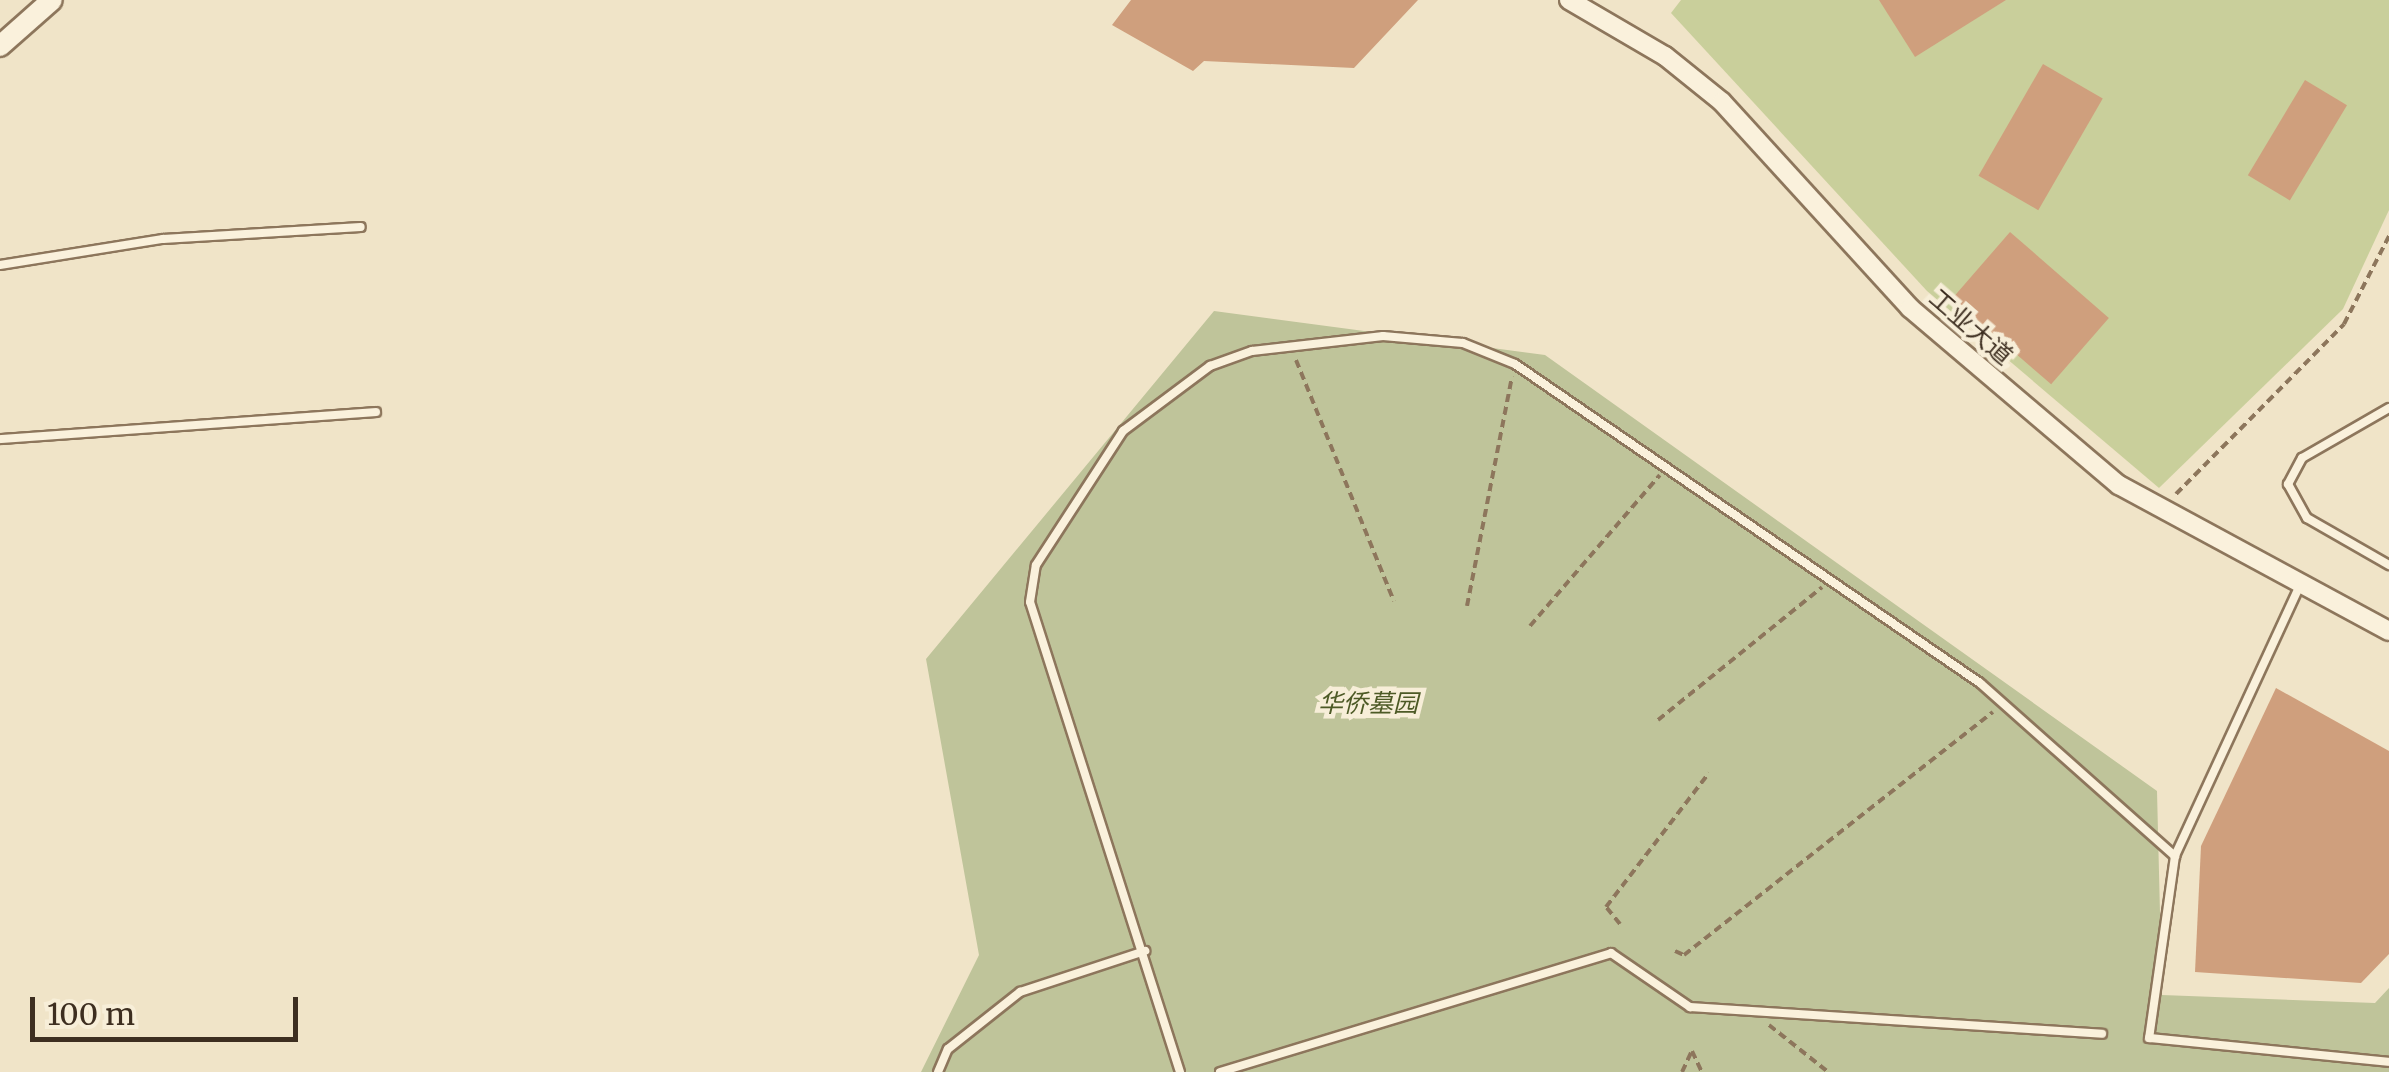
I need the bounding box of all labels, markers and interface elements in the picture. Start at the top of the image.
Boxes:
street label: 工业大道 [1923,283,2019,371]
park label: 华侨墓园 [1318,688,1418,718]
scale bar [35,977,302,1039]
text: 100 m [47,995,135,1033]

